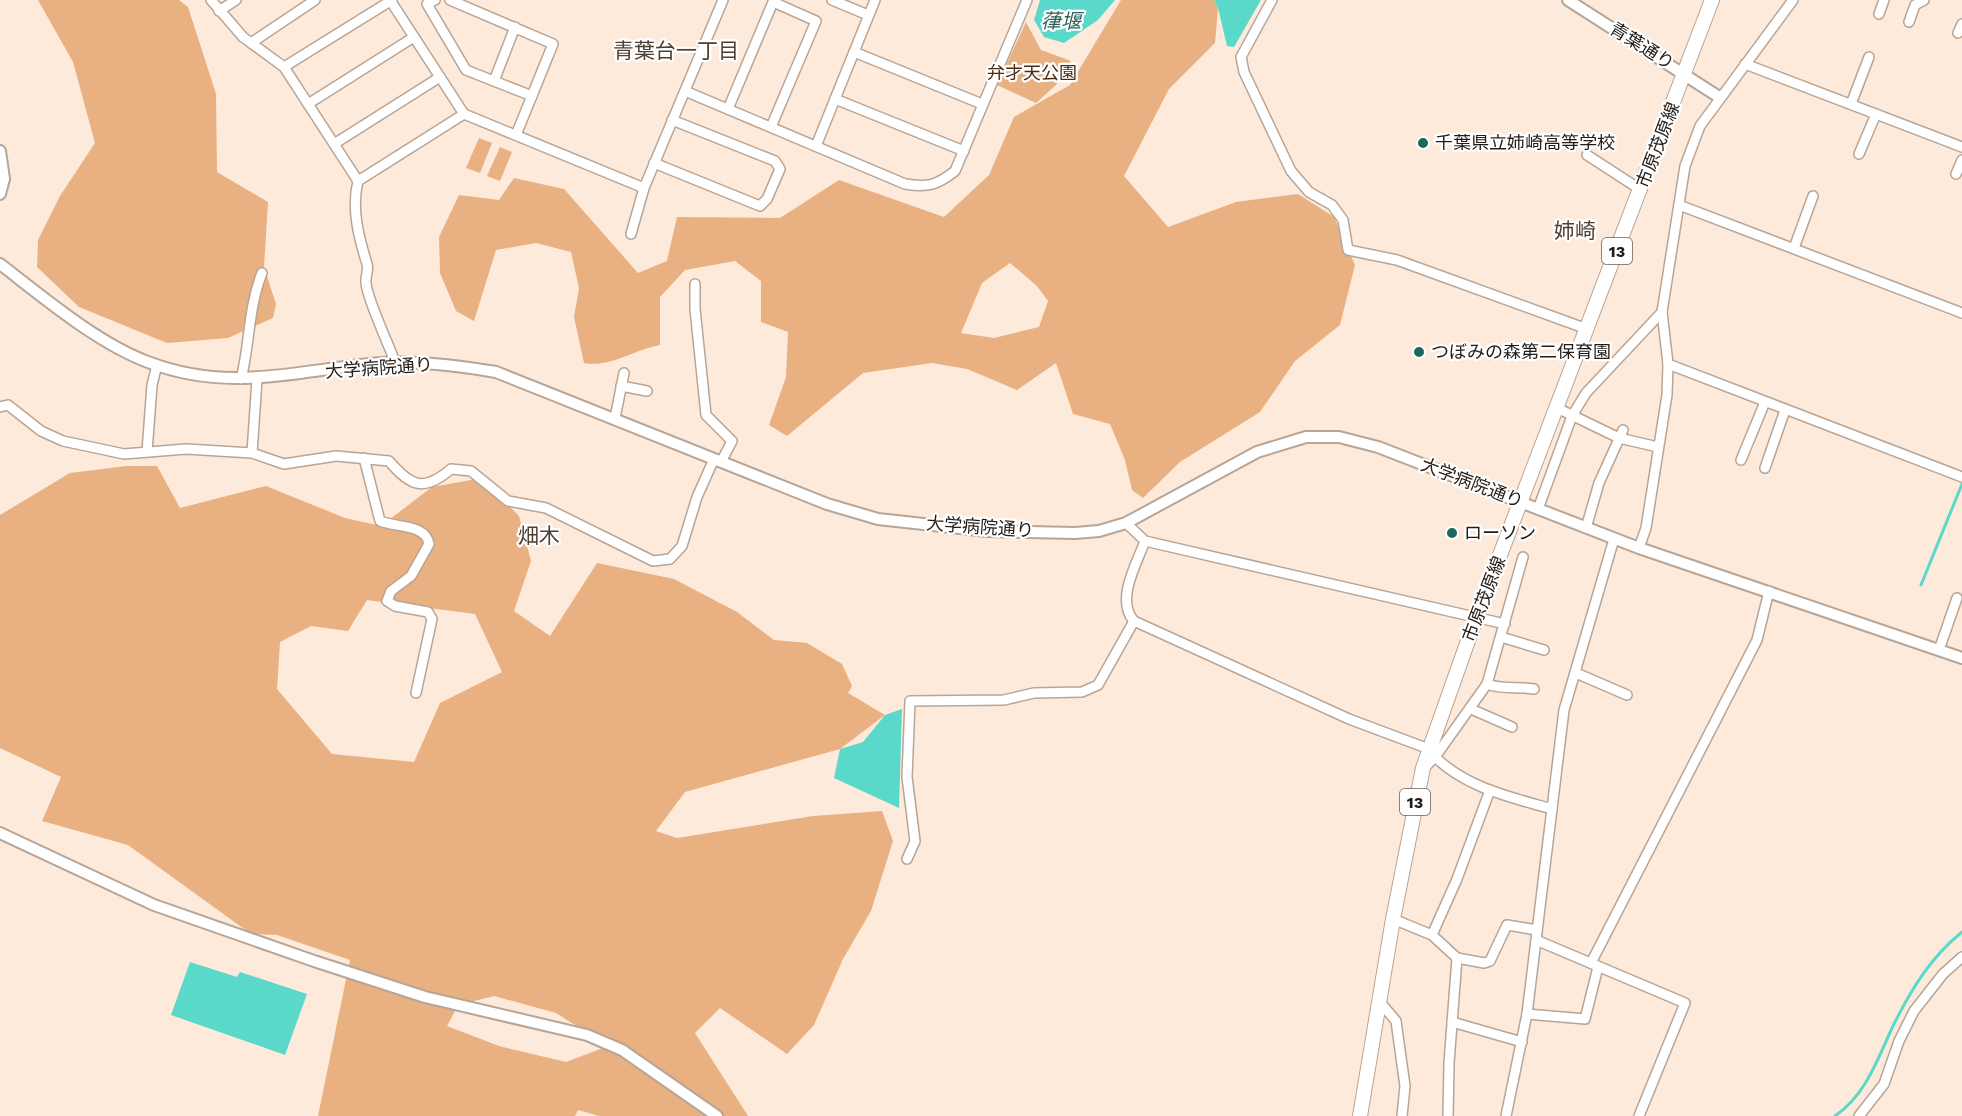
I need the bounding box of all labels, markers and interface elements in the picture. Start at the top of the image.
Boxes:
water label: 葎堰 [1041,9,1085,33]
street label: 青葉通り [1606,18,1678,74]
district label: 青葉台一丁目 [613,38,739,63]
park label: 弁才天公園 [987,62,1077,83]
street label: 市原茂原線 [1632,99,1683,191]
place label: 千葉県立姉崎高等学校 [1435,132,1615,153]
marker: 千葉県立姉崎高等学校 [1416,136,1430,150]
district label: 姉崎 [1554,218,1596,243]
road number: 13 [1602,238,1632,264]
place label: つぼみの森第二保育園 [1431,341,1611,362]
marker: つぼみの森第二保育園 [1412,345,1426,359]
street label: 大学病院通り [324,353,434,382]
street label: 大学病院通り [1418,453,1526,512]
street label: 大学病院通り [925,512,1035,541]
place label: ローソン [1464,522,1536,543]
district label: 畑木 [518,523,560,548]
marker: ローソン [1445,526,1459,540]
street label: 市原茂原線 [1458,553,1509,645]
road number: 13 [1400,789,1430,815]

